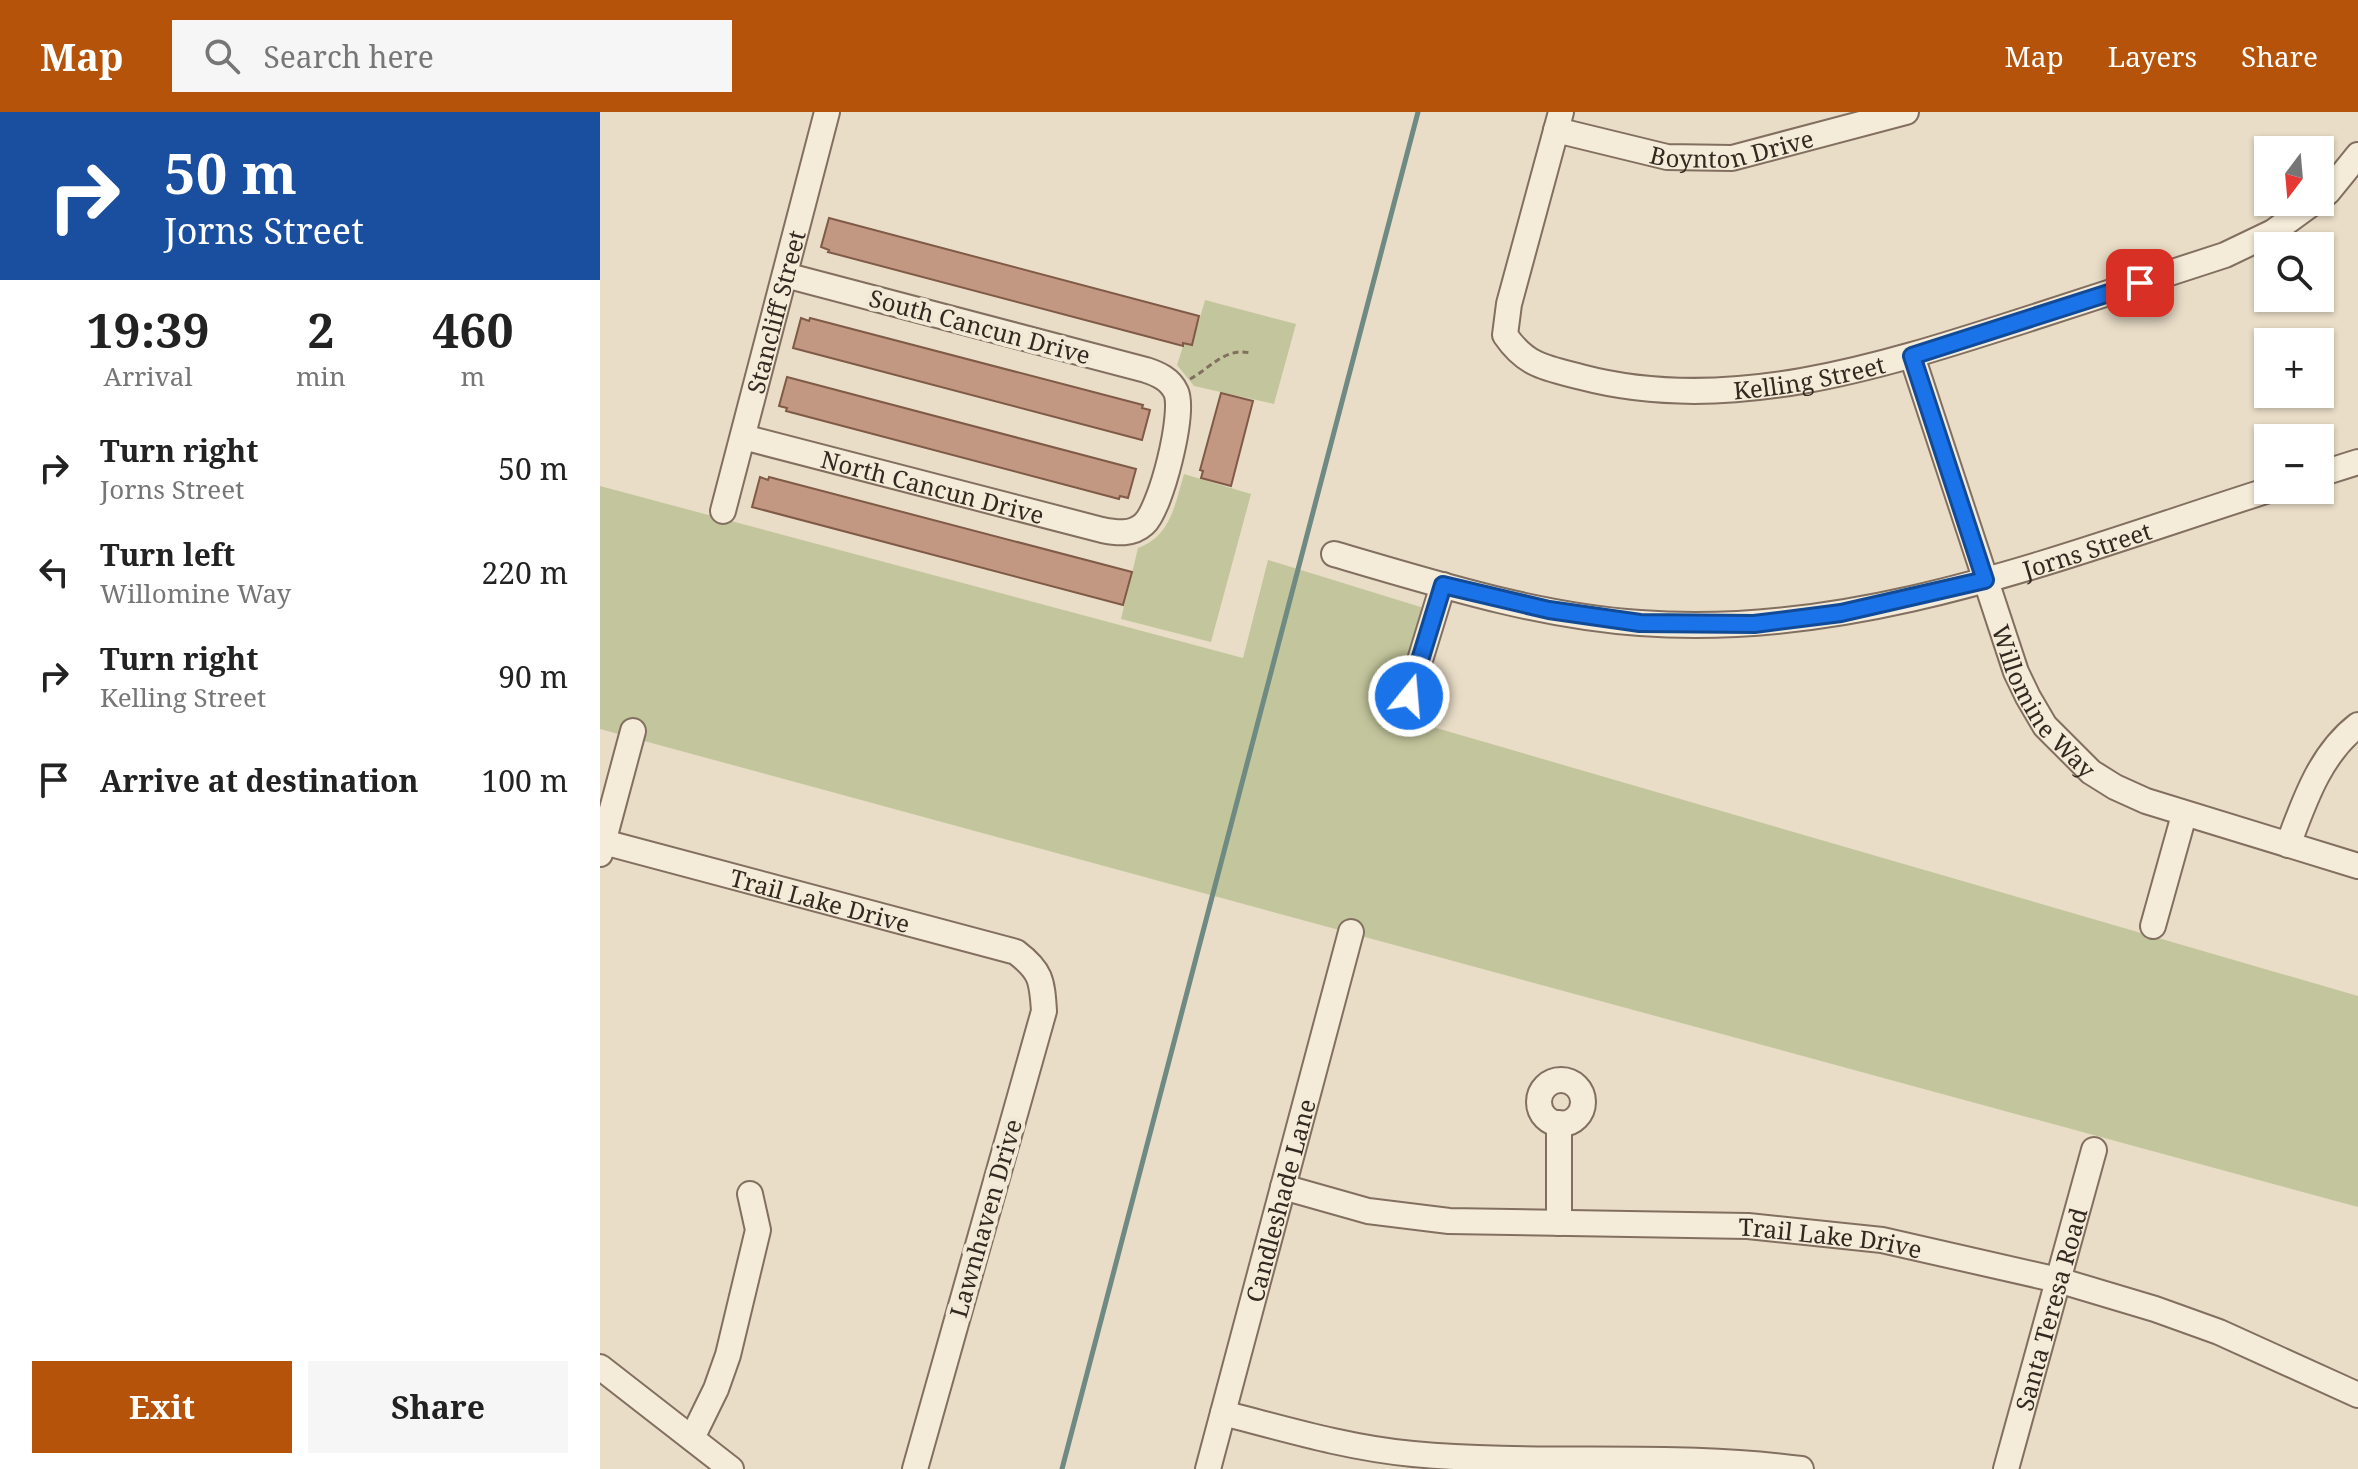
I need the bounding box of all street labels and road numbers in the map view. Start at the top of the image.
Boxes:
street label: Boynton Drive [1647,121,1817,174]
street label: Stancliff Street [738,226,812,397]
street label: South Cancun Drive [866,281,1094,371]
street label: Kelling Street [1732,347,1888,406]
street label: North Cancun Drive [818,441,1048,531]
street label: Jorns Street [2017,513,2155,585]
street label: Willomine Way [1985,620,2104,785]
street label: Trail Lake Drive [727,860,914,940]
street label: Candleshade Lane [1237,1095,1322,1306]
street label: Lawnhaven Drive [941,1115,1029,1321]
street label: Santa Teresa Road [2006,1203,2094,1414]
street label: Trail Lake Drive [1738,1209,1925,1265]

